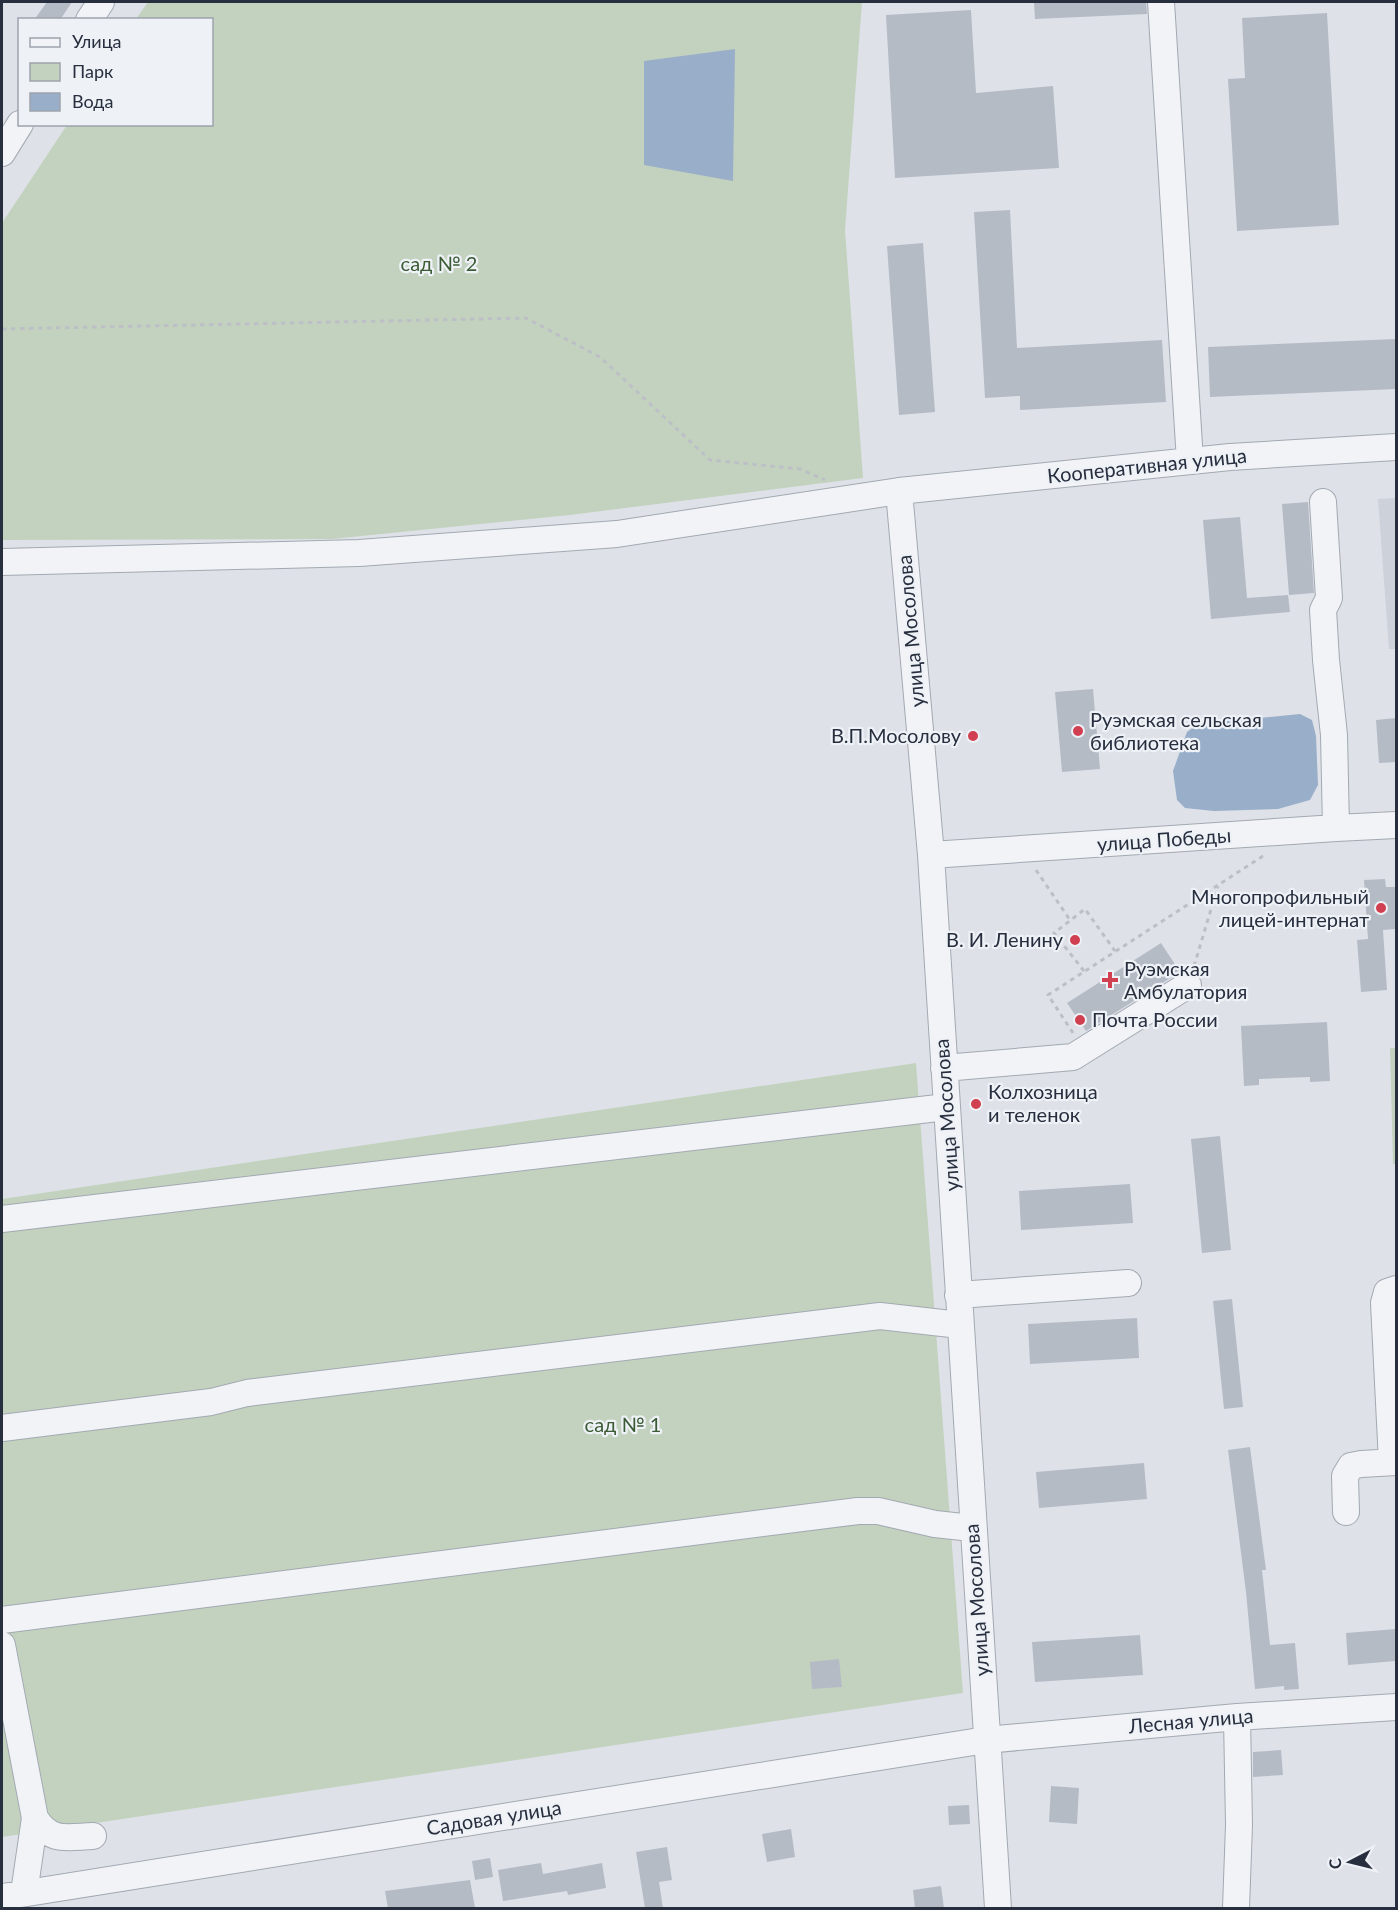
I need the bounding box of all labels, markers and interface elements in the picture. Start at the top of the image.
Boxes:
legend [18,18,213,126]
text: Улица [72,30,122,52]
text: Парк [72,60,114,82]
text: Вода [72,90,113,112]
park label: сад № 2 [401,251,477,275]
street label: Кооперативная улица [1046,443,1248,487]
street label: улица Мосолова [891,554,929,708]
place label: Руэмская сельская библиотека [1090,707,1262,754]
place label: В.П.Мосолову [831,723,962,747]
marker: Руэмская сельская библиотека [1071,724,1085,738]
marker: В.П.Мосолову [966,729,980,743]
street label: улица Победы [1096,822,1232,856]
place label: Многопрофильный лицей-интернат [1191,884,1369,931]
marker: Многопрофильный лицей-интернат [1374,901,1388,915]
place label: В. И. Ленину [946,927,1064,951]
marker: В. И. Ленину [1068,933,1082,947]
place label: Руэмская Амбулатория [1124,956,1247,1003]
marker: Руэмская Амбулатория [1101,971,1119,989]
place label: Почта России [1092,1007,1218,1031]
marker: Почта России [1073,1013,1087,1027]
street label: улица Мосолова [929,1038,963,1192]
place label: Колхозница и теленок [988,1079,1098,1126]
marker: Колхозница и теленок [969,1097,983,1111]
park label: сад № 1 [585,1412,661,1436]
street label: улица Мосолова [959,1523,993,1677]
street label: Лесная улица [1127,1703,1254,1737]
street label: Садовая улица [425,1794,563,1840]
north arrow [1320,1832,1380,1892]
text: С [1324,1857,1345,1870]

